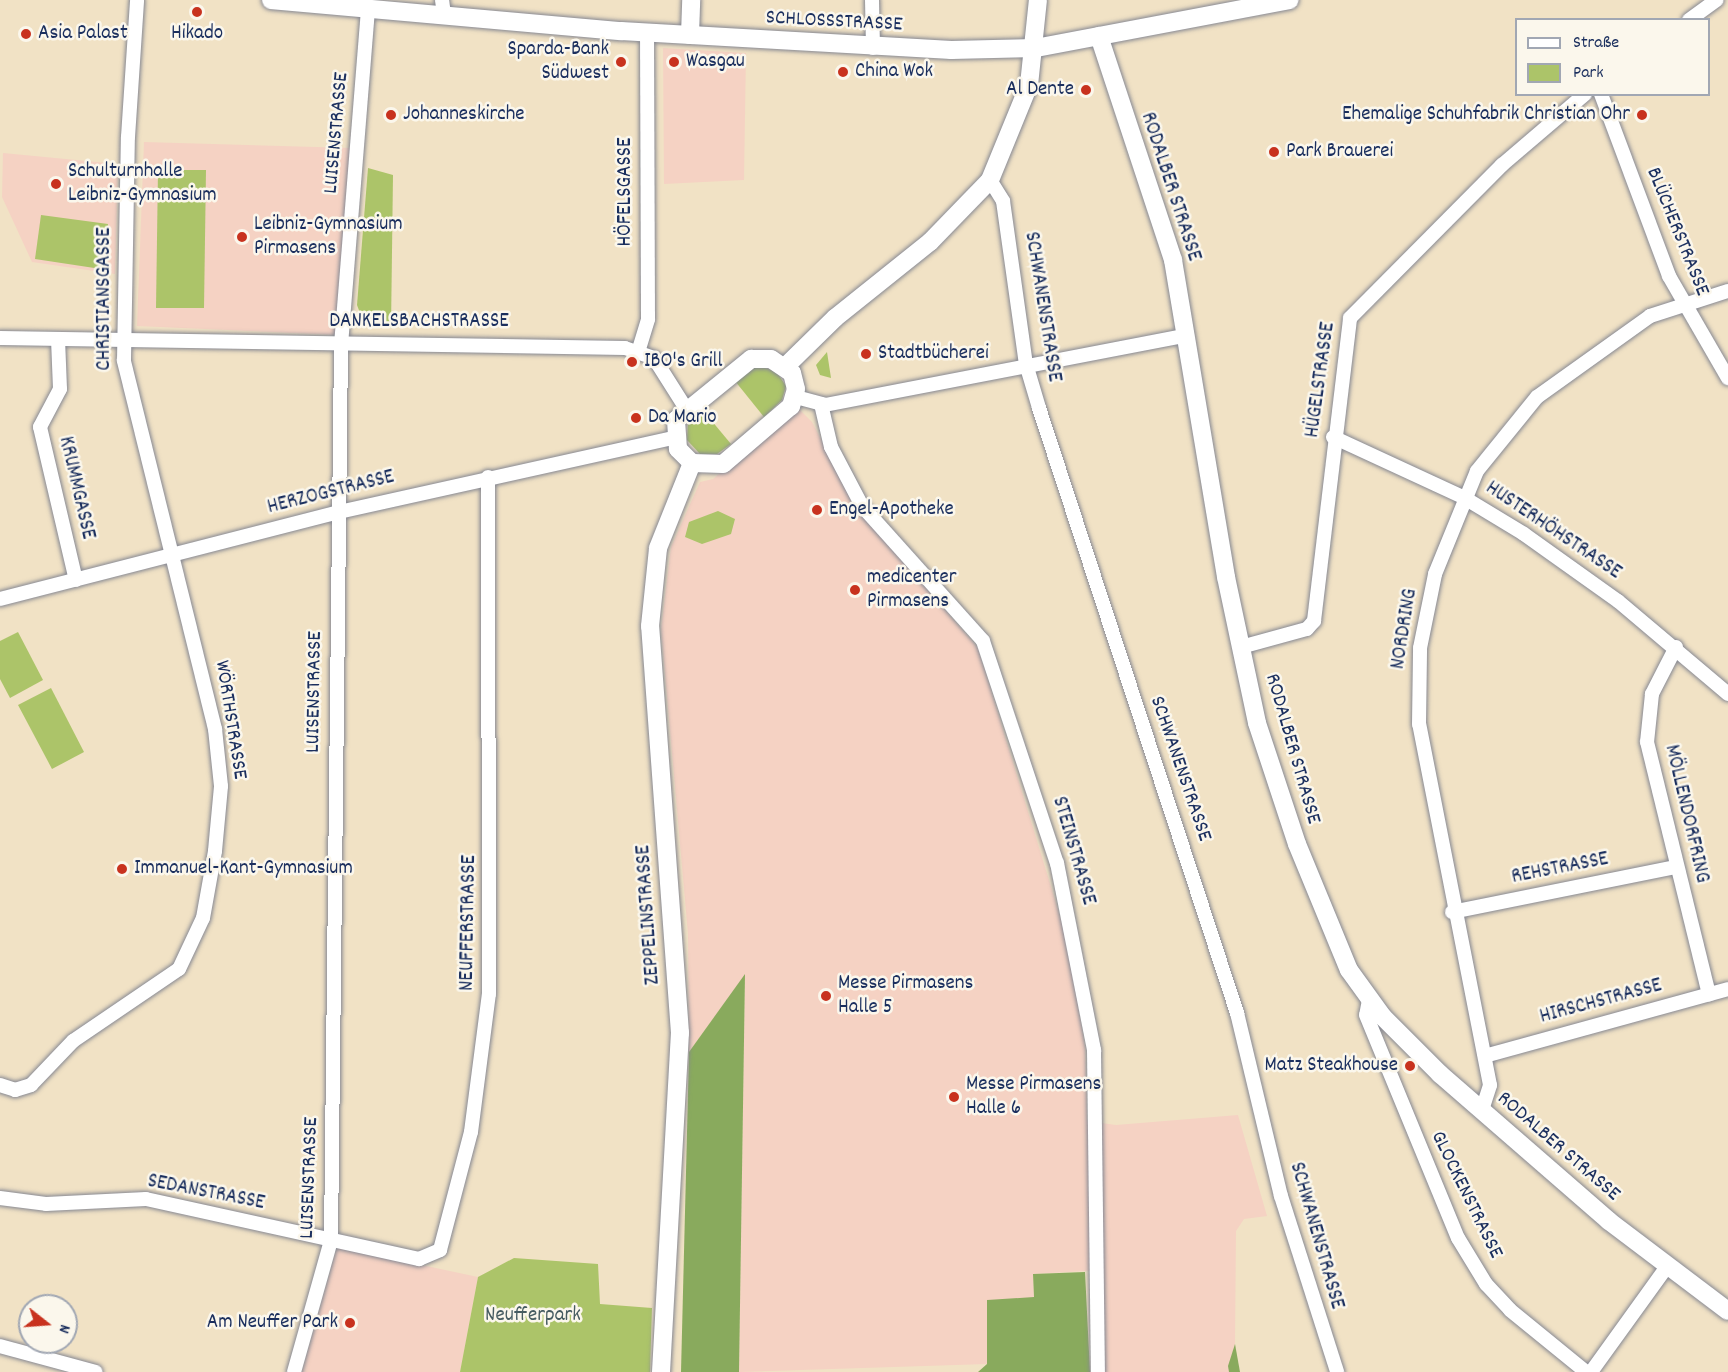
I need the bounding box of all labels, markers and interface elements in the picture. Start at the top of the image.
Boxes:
marker: Hikado [190,5,204,19]
street label: SCHLOSSSTRASSE [765,6,903,38]
legend [1515,18,1710,96]
place label: Asia Palast [38,21,128,47]
place label: Hikado [171,21,223,47]
marker: Asia Palast [19,27,33,41]
text: Straße [1573,31,1619,56]
place label: Sparda-Bank Südwest [507,37,609,87]
place label: Wasgau [686,49,745,75]
marker: Sparda-Bank Südwest [614,55,628,69]
marker: Wasgau [667,55,681,69]
place label: China Wok [855,59,933,85]
text: Park [1573,61,1604,86]
marker: China Wok [836,65,850,79]
street label: LUISENSTRASSE [319,71,355,195]
place label: Al Dente [1006,77,1074,103]
marker: Al Dente [1079,83,1093,97]
place label: Johanneskirche [403,102,524,128]
place label: Ehemalige Schuhfabrik Christian Ohr [1342,102,1630,128]
marker: Johanneskirche [384,108,398,122]
marker: Ehemalige Schuhfabrik Christian Ohr [1635,108,1649,122]
street label: RODALBER STRASSE [1134,109,1206,265]
street label: HÖFELSGASSE [613,137,639,247]
place label: Park Brauerei [1286,139,1393,165]
marker: Park Brauerei [1267,145,1281,159]
place label: Schulturnhalle Leibniz-Gymnasium [68,159,217,209]
street label: BLÜCHERSTRASSE [1640,164,1714,300]
marker: Schulturnhalle Leibniz-Gymnasium [49,177,63,191]
place label: Leibniz-Gymnasium Pirmasens [254,212,403,262]
street label: CHRISTIANSGASSE [92,227,118,371]
marker: Leibniz-Gymnasium Pirmasens [235,230,249,244]
street label: SCHWANENSTRASSE [1018,230,1066,384]
street label: DANKELSBACHSTRASSE [329,309,509,335]
street label: HÜGELSTRASSE [1300,321,1342,439]
place label: Stadtbücherei [878,341,989,367]
marker: Stadtbücherei [859,347,873,361]
place label: IBO's Grill [644,349,723,375]
marker: IBO's Grill [625,355,639,369]
place label: Da Mario [648,405,717,431]
marker: Da Mario [629,411,643,425]
street label: KRUMMGASSE [52,434,100,542]
street label: HERZOGSTRASSE [265,465,397,521]
street label: HUSTERHÖHSTRASSE [1480,476,1626,586]
place label: Engel-Apotheke [829,497,954,523]
marker: Engel-Apotheke [810,503,824,517]
place label: medicenter Pirmasens [867,565,957,615]
marker: medicenter Pirmasens [848,583,862,597]
street label: NORDRING [1386,587,1424,671]
street label: LUISENSTRASSE [301,631,329,753]
street label: WÖRTHSTRASSE [208,659,252,781]
street label: RODALBER STRASSE [1259,671,1325,827]
street label: SCHWANENSTRASSE [1143,693,1217,845]
street label: MÖLLENDORFRING [1658,742,1714,886]
street label: STEINSTRASSE [1046,794,1100,908]
street label: ZEPPELINSTRASSE [632,844,666,986]
street label: REHSTRASSE [1510,847,1610,891]
street label: NEUFFERSTRASSE [455,855,483,991]
place label: Immanuel-Kant-Gymnasium [134,856,353,882]
marker: Immanuel-Kant-Gymnasium [115,862,129,876]
place label: Messe Pirmasens Halle 5 [838,971,973,1021]
street label: HIRSCHSTRASSE [1537,974,1665,1030]
marker: Messe Pirmasens Halle 5 [819,989,833,1003]
place label: Matz Steakhouse [1265,1053,1398,1079]
marker: Matz Steakhouse [1403,1059,1417,1073]
place label: Messe Pirmasens Halle 6 [966,1072,1101,1122]
street label: RODALBER STRASSE [1491,1087,1625,1207]
marker: Messe Pirmasens Halle 6 [947,1090,961,1104]
street label: LUISENSTRASSE [295,1117,325,1239]
street label: GLOCKENSTRASSE [1424,1127,1508,1263]
street label: SCHWANENSTRASSE [1283,1160,1349,1312]
street label: SEDANSTRASSE [145,1169,267,1217]
north arrow [18,1294,78,1354]
park label: Neufferpark [485,1303,581,1329]
place label: Am Neuffer Park [207,1310,338,1336]
marker: Am Neuffer Park [343,1316,357,1330]
text: N [52,1322,76,1336]

